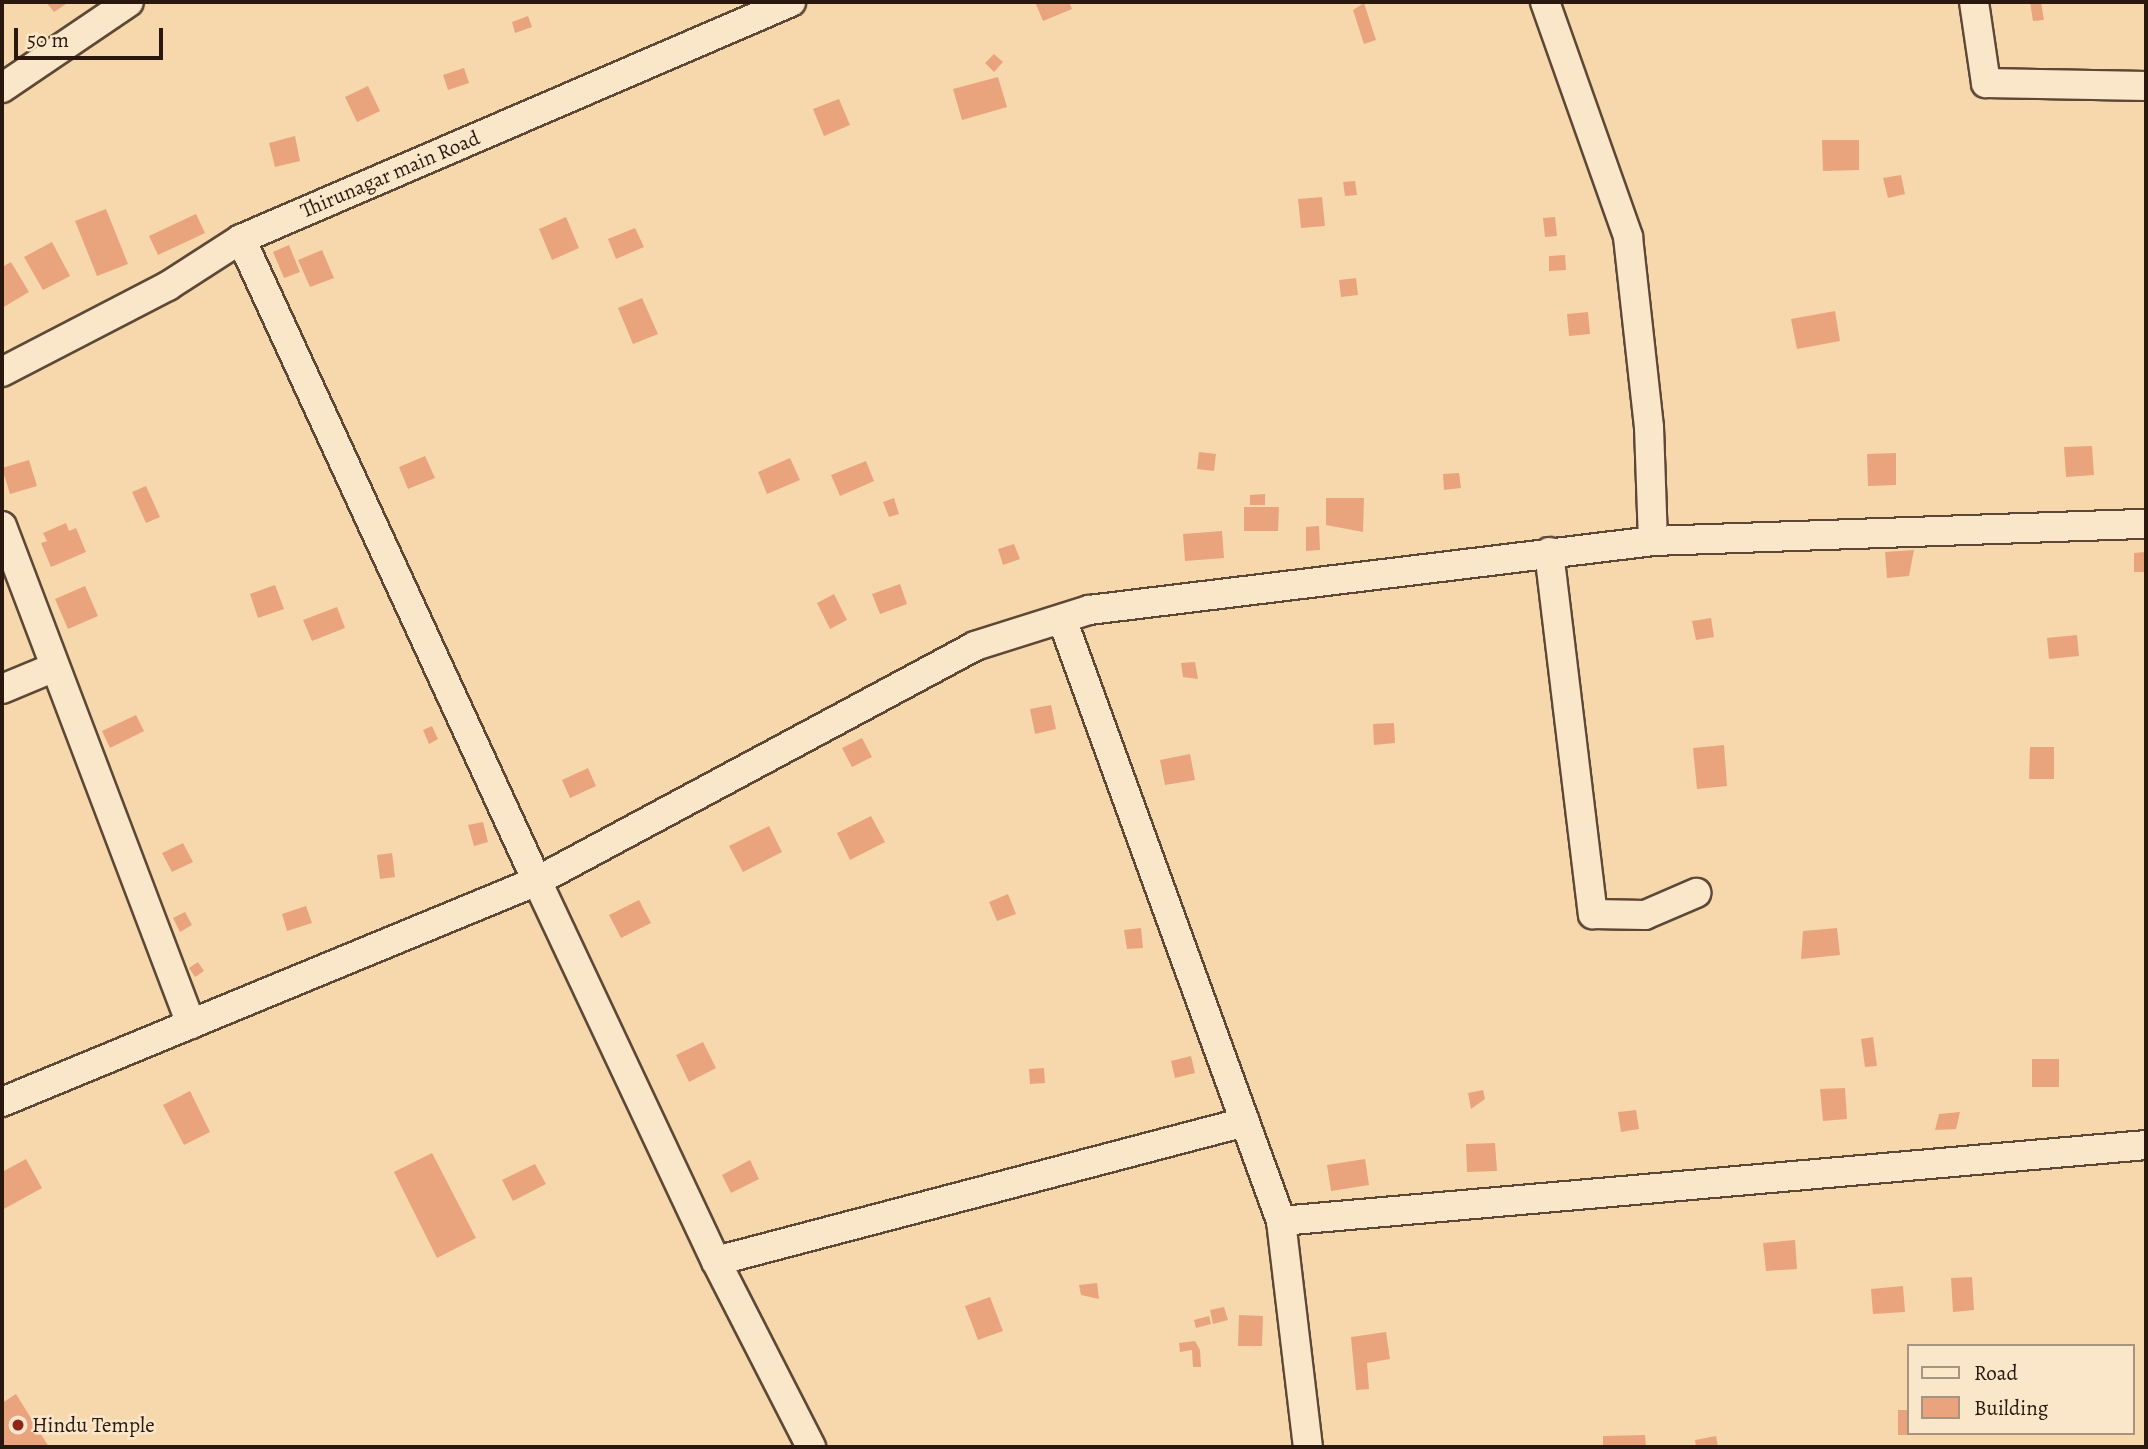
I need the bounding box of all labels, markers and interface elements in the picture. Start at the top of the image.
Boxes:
scale bar [18,14,166,58]
text: 50 m [27,26,69,54]
street label: Thirunagar main Road [297,125,483,223]
legend [1906,1344,2134,1435]
text: Road [1974,1359,2018,1387]
text: Building [1974,1394,2048,1422]
place label: Hindu Temple [32,1412,155,1438]
marker: Hindu Temple [10,1417,26,1433]

